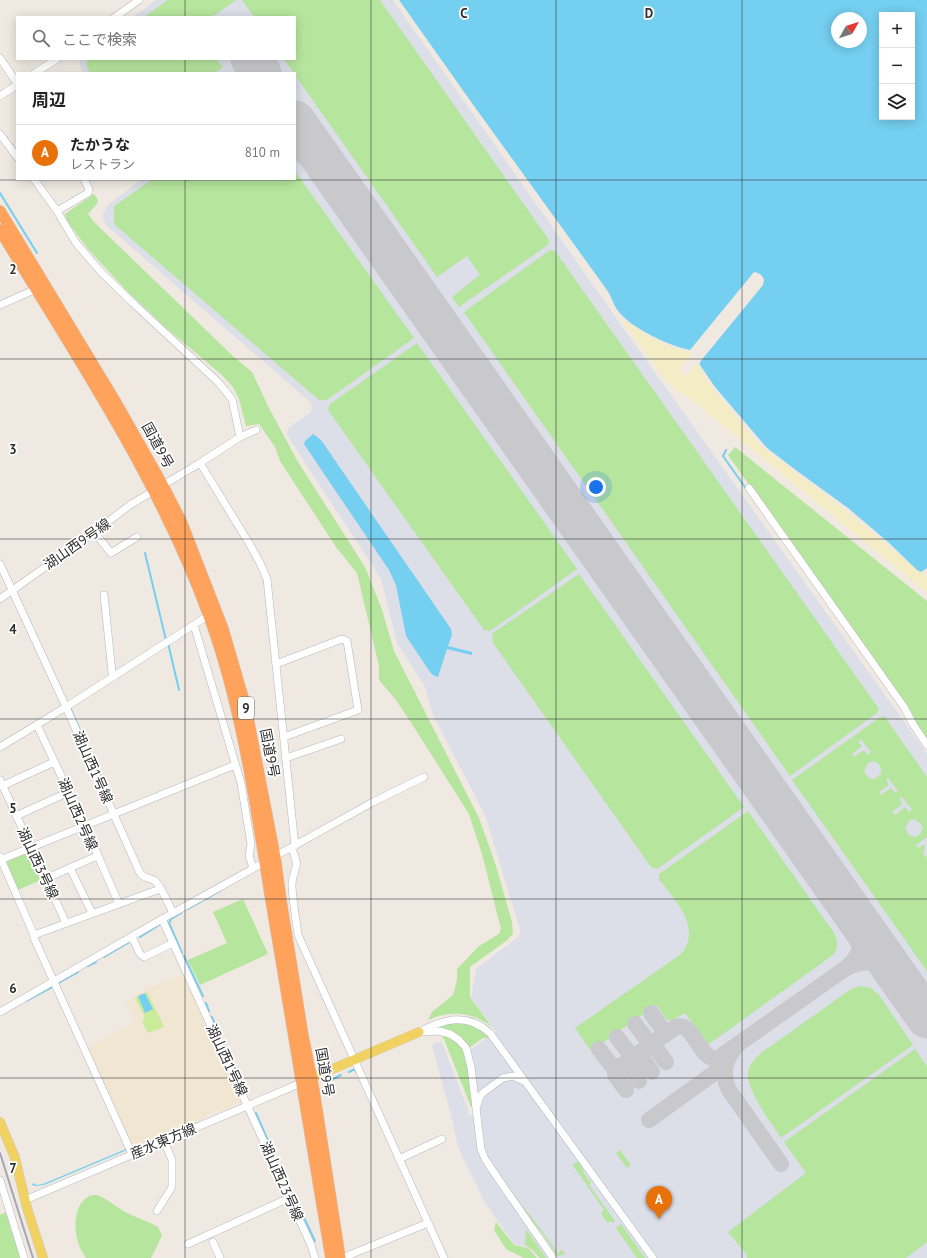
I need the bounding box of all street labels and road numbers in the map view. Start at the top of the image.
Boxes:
street label: 国道9号 [138,419,178,471]
street label: 湖山西9号線 [40,514,114,574]
road number: 9 [238,697,254,719]
street label: 国道9号 [256,727,284,779]
street label: 湖山西1号線 [69,728,117,806]
street label: 湖山西2号線 [54,775,102,853]
street label: 湖山西3号線 [13,824,63,902]
street label: 湖山西1号線 [202,1021,252,1099]
street label: 国道9号 [312,1046,338,1098]
street label: 産水東方線 [127,1119,199,1163]
street label: 湖山西23号線 [256,1138,308,1224]

